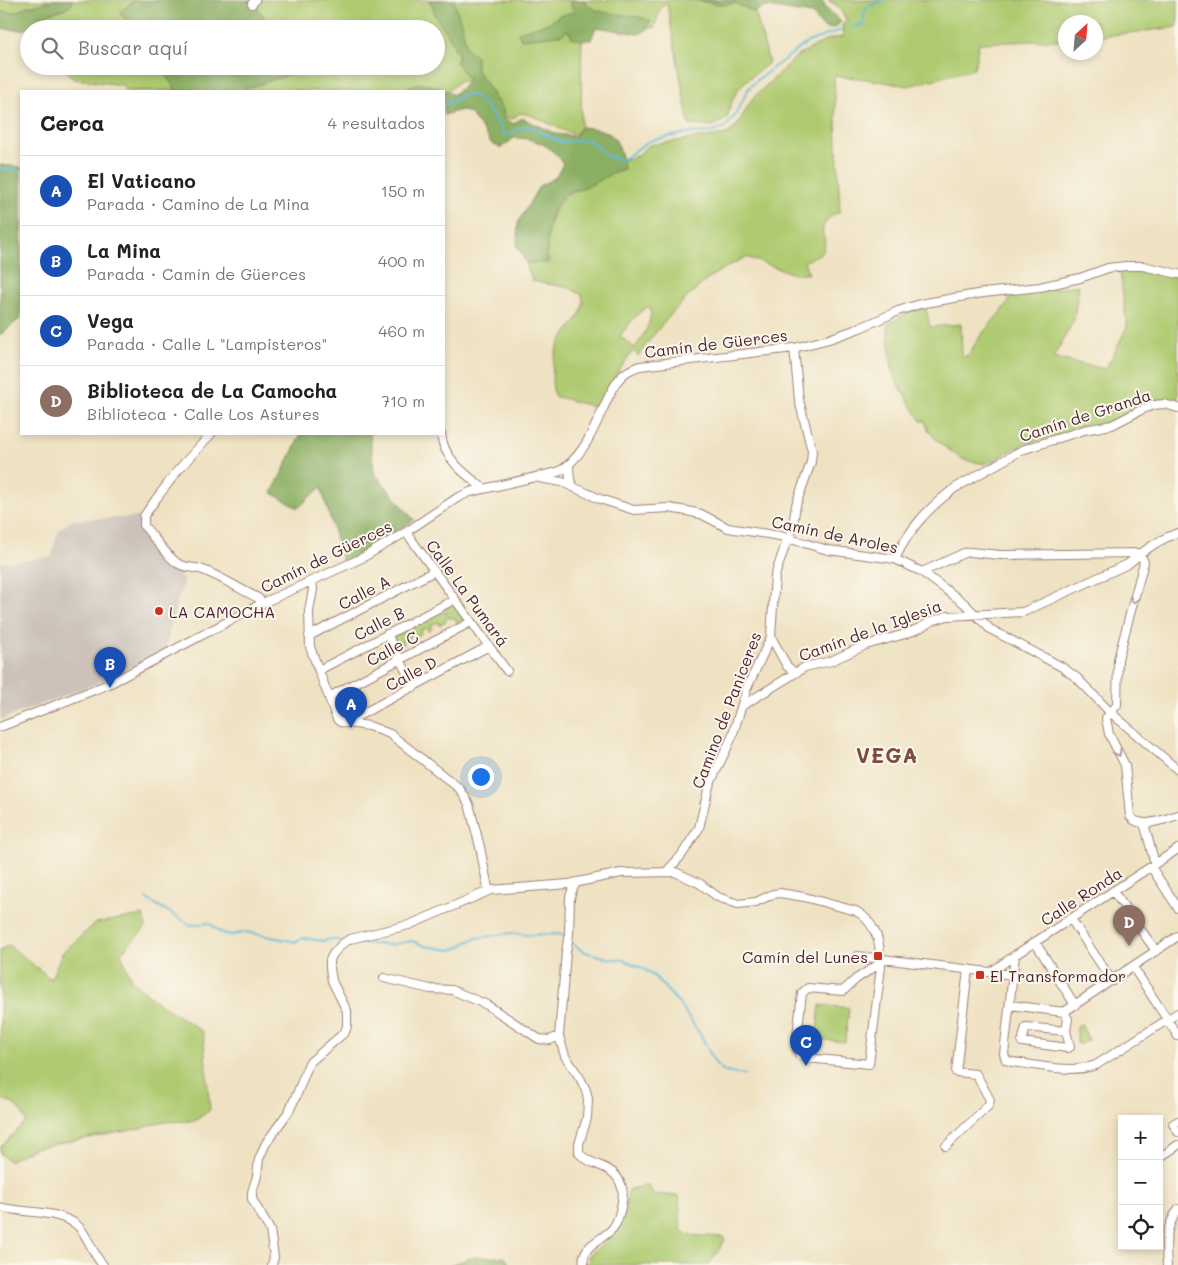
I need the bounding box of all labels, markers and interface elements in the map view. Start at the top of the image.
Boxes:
north arrow [1058,15,1103,60]
search box [20,20,445,75]
icon: search [38,34,66,62]
text: Buscar aquí [78,35,188,60]
text: Cerca [40,109,105,136]
text: 4 resultados [328,112,425,133]
text: El Vaticano [87,168,196,193]
text: A [50,180,62,201]
text: 150 m [381,180,425,201]
text: Parada · Camino de La Mina [87,193,310,214]
text: La Mina [87,238,161,263]
text: B [51,250,61,271]
text: 400 m [378,250,425,271]
text: Parada · Camín de Güerces [87,263,306,284]
text: Vega [87,308,134,333]
text: C [50,320,62,341]
text: 460 m [378,320,425,341]
street label: Camín de Güerces [643,324,789,362]
text: Parada · Calle L "Lampisteros" [87,333,327,354]
text: Biblioteca de La Camocha [87,378,337,403]
street label: Camín de Granda [1017,384,1153,446]
text: D [50,390,62,411]
text: 710 m [381,390,425,411]
text: Biblioteca · Calle Los Astures [87,403,320,424]
street label: Camín de Aroles [770,510,900,558]
street label: Camín de Güerces [257,515,395,597]
street label: Calle La Pumará [422,535,514,651]
street label: Calle A [334,570,394,614]
street label: Camín de la Iglesia [796,594,944,666]
one-way arrow [1129,595,1139,603]
place label: LA CAMOCHA [169,601,275,622]
street label: Calle B [350,601,408,645]
marker: LA CAMOCHA [153,605,165,617]
street label: Calle C [362,626,422,670]
street label: Camino de Paniceres [686,629,766,791]
pin: B [94,647,126,688]
street label: Calle D [382,651,440,695]
pin: A [335,687,367,728]
district label: VEGA [856,741,918,768]
one-way arrow [1112,748,1122,757]
your location [468,764,494,790]
street label: Calle Ronda [1036,862,1126,930]
pin: D [1113,905,1145,946]
place label: Camín del Lunes [742,946,868,967]
marker: Camín del Lunes [872,950,884,962]
place label: El Transformador [990,965,1126,986]
marker: El Transformador [974,969,986,981]
pin: C [790,1025,822,1066]
map controls [1118,1115,1163,1250]
button: + [1118,1115,1163,1160]
button: − [1118,1160,1163,1205]
button: locate [1118,1205,1163,1250]

